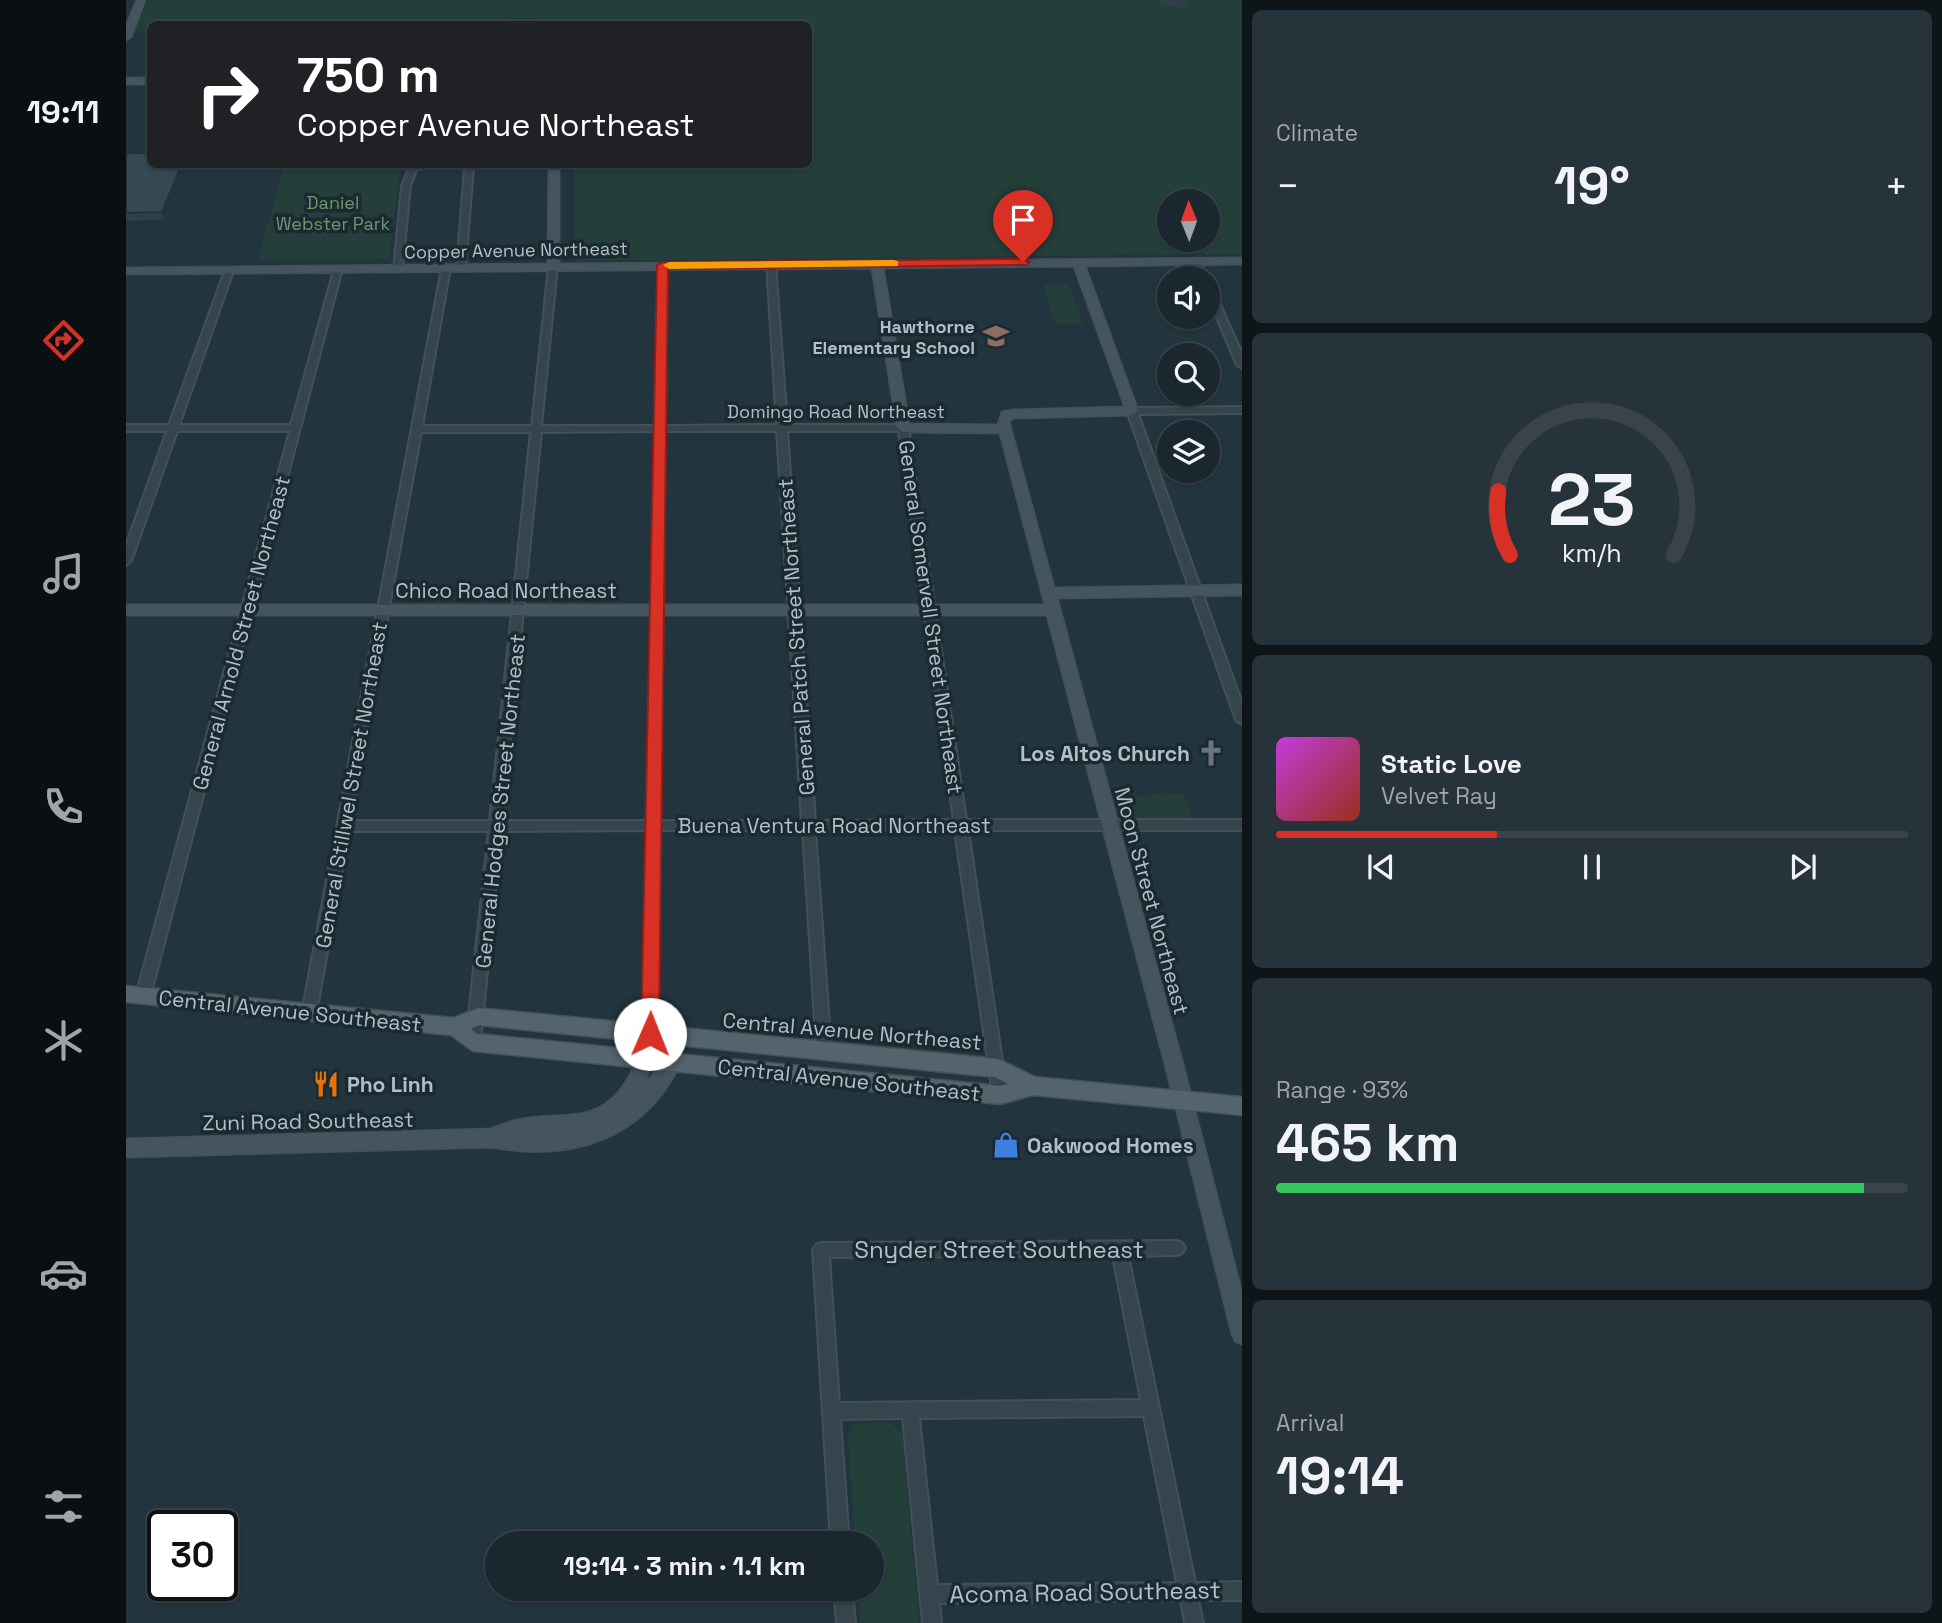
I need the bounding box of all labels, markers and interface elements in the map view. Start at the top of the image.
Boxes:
text: 750 m [297,44,440,106]
icon: right [182,49,273,140]
text: 19:11 [27,92,99,132]
text: Copper Avenue Northeast [297,105,694,145]
text: Climate [1276,118,1358,148]
text: 19° [1554,153,1630,219]
text: − [1276,162,1300,210]
text: + [1884,162,1908,210]
north arrow [1157,189,1220,252]
map controls [1157,189,1220,483]
pin [993,190,1053,262]
park label: Daniel Webster Park [276,191,391,235]
icon: arrive [1004,201,1042,239]
street label: Copper Avenue Northeast [404,237,628,263]
button: sound [1157,266,1220,329]
place label: Hawthorne Elementary School [812,315,975,359]
icon: directions [39,316,88,365]
school or university icon: Hawthorne Elementary School [981,321,1011,351]
button: search [1157,343,1220,406]
street label: Domingo Road Northeast [727,400,945,423]
button: layers [1157,420,1220,483]
street label: General Somervell Street Northeast [893,438,969,796]
text: 23 [1548,453,1636,546]
street label: General Arnold Street Northeast [186,473,296,793]
street label: General Patch Street Northeast [771,478,821,796]
text: km/h [1562,537,1622,569]
icon: music [39,549,88,598]
street label: Chico Road Northeast [395,577,617,604]
street label: General Stillwel Street Northeast [309,620,393,950]
street label: General Hodges Street Northeast [469,632,531,970]
church icon: Los Altos Church [1196,738,1226,768]
place label: Los Altos Church [1020,740,1190,767]
text: Static Love [1381,747,1522,781]
text: Velvet Ray [1381,781,1497,811]
icon: phone [39,782,88,831]
street label: Moon Street Northeast [1109,784,1195,1018]
street label: Buena Ventura Road Northeast [677,812,991,839]
icon: previous [1362,848,1400,886]
icon: pause [1573,848,1611,886]
icon: next [1784,848,1822,886]
street label: Central Avenue Southeast [157,984,423,1038]
position arrow [613,997,687,1071]
street label: Central Avenue Northeast [721,1006,983,1056]
icon: climate [39,1016,88,1065]
street label: Central Avenue Southeast [716,1053,982,1107]
restaurant icon: Pho Linh [311,1069,341,1099]
place label: Pho Linh [347,1071,434,1098]
text: Range · 93% [1276,1075,1408,1105]
street label: Zuni Road Southeast [202,1106,414,1136]
text: 465 km [1276,1110,1459,1176]
shop icon: Oakwood Homes [991,1130,1021,1160]
place label: Oakwood Homes [1027,1132,1194,1159]
street label: Snyder Street Southeast [854,1234,1144,1265]
icon: car [39,1249,88,1298]
text: Arrival [1276,1408,1344,1438]
text: 19:14 [1276,1443,1404,1509]
icon: filters [39,1482,88,1531]
speed limit sign: 30 [147,1510,238,1601]
text: 19:14 · 3 min · 1.1 km [563,1549,806,1583]
street label: Acoma Road Southeast [949,1574,1221,1610]

